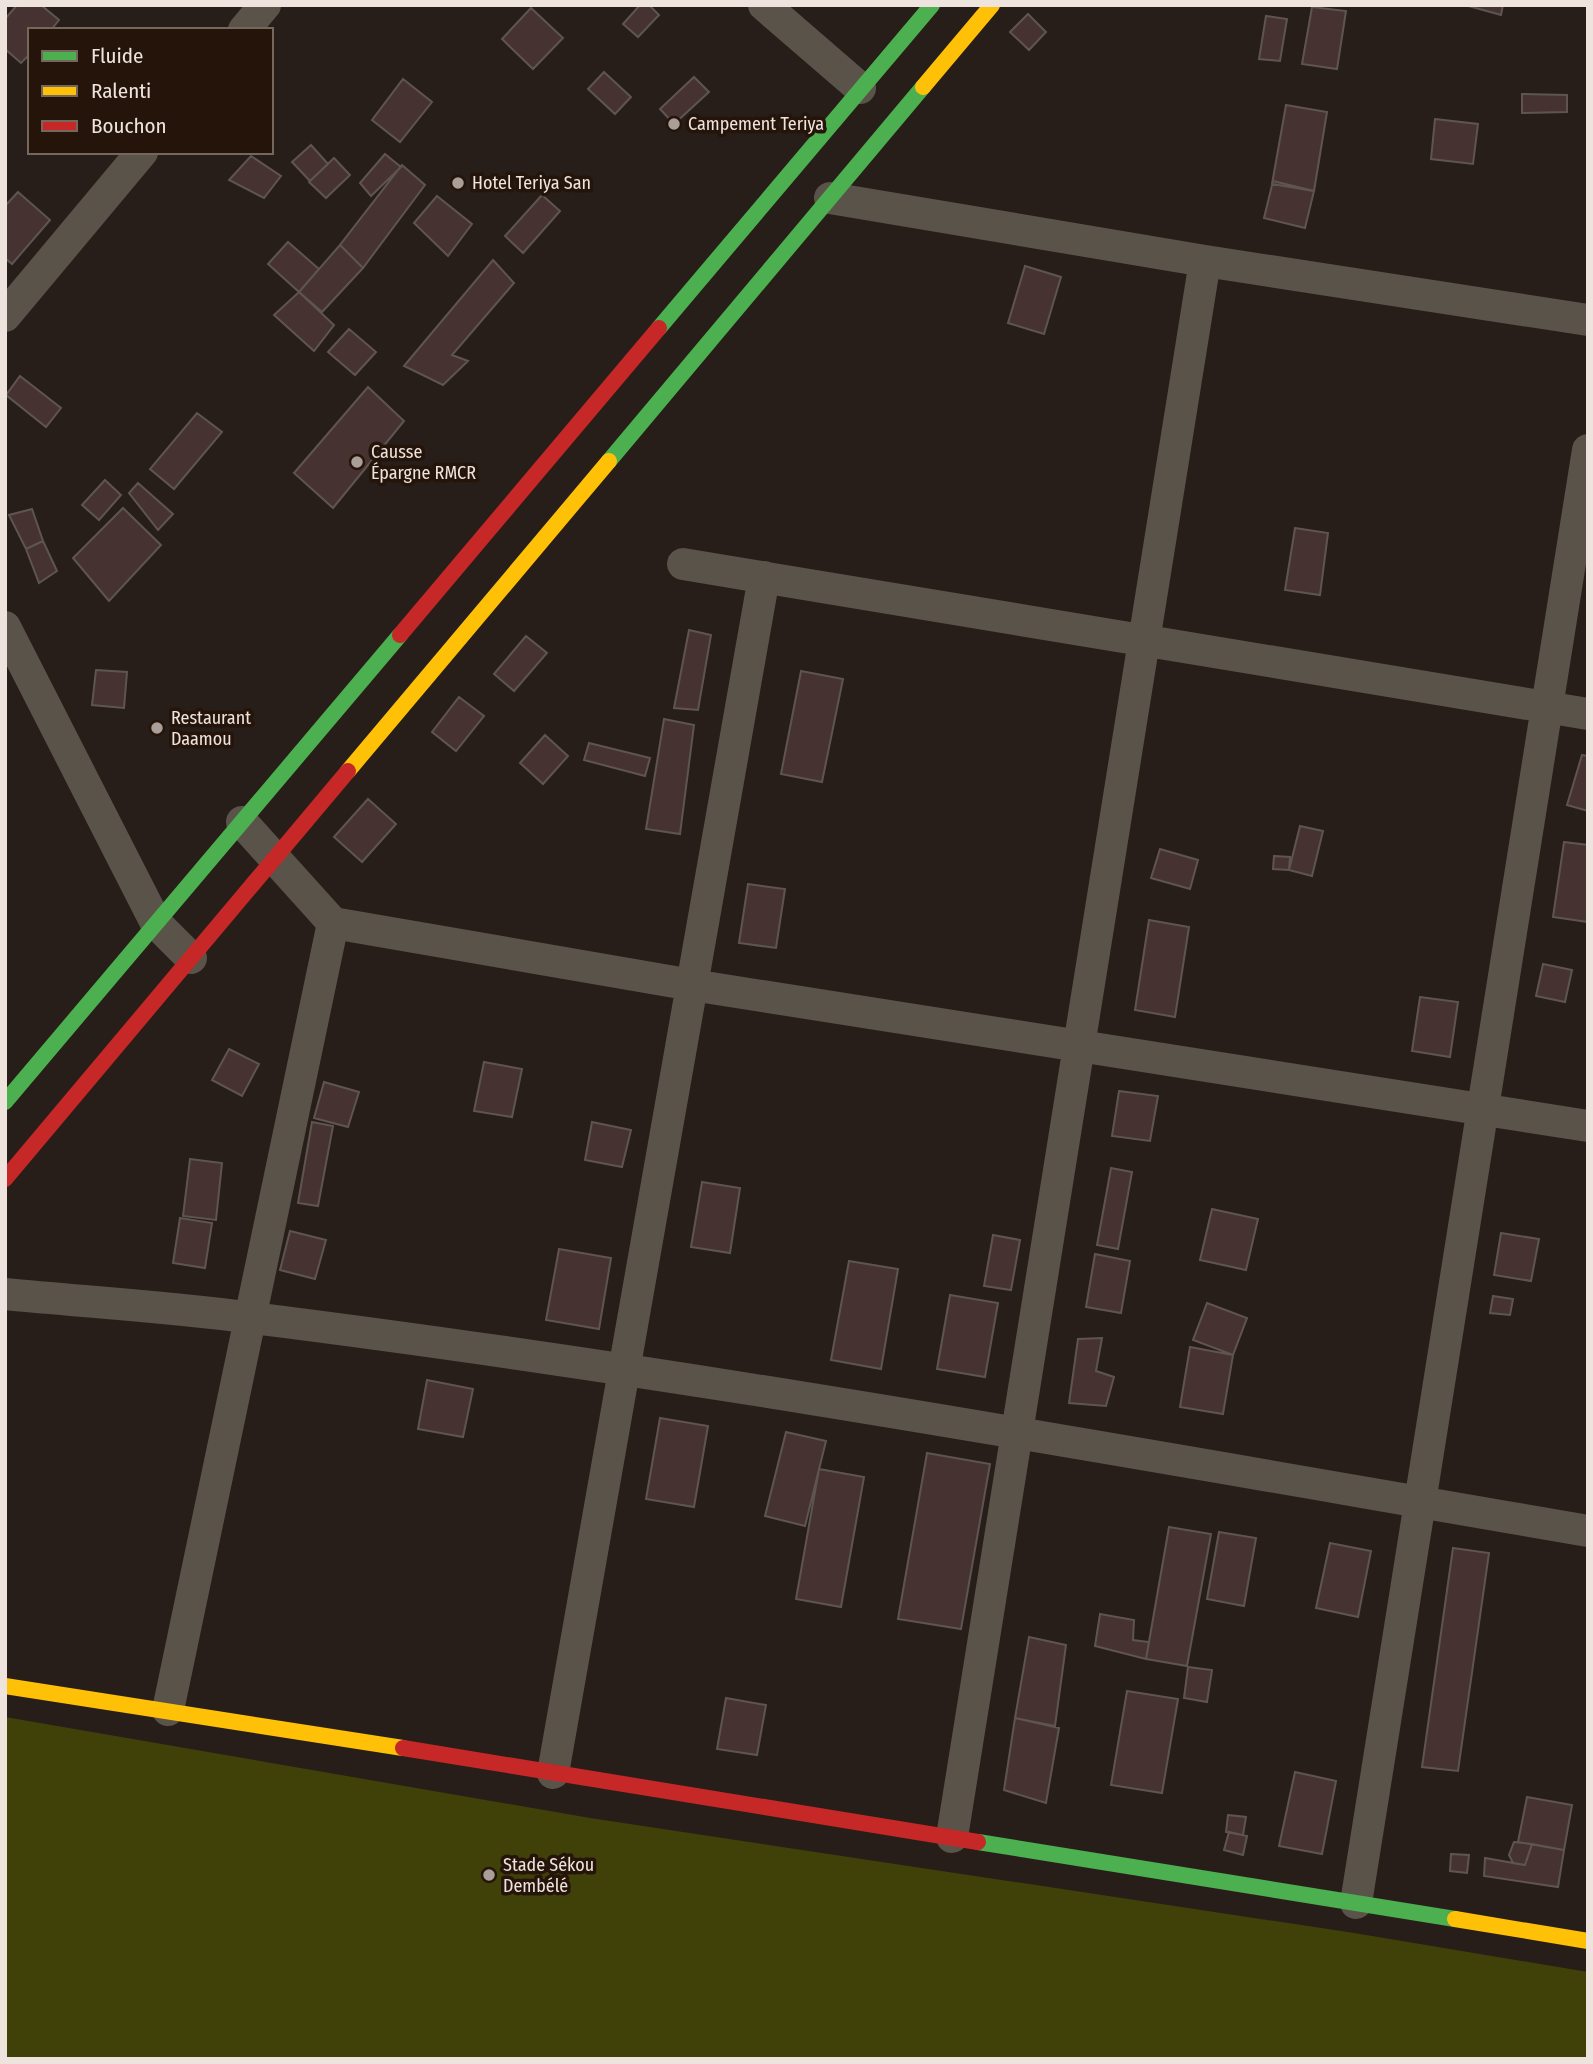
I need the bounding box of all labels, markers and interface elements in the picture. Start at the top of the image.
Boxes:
legend [28,28,273,154]
text: Fluide [91,43,143,69]
text: Ralenti [91,78,151,104]
text: Bouchon [91,113,167,139]
place label: Campement Teriya [688,113,824,135]
marker: Campement Teriya [666,116,682,132]
place label: Hotel Teriya San [472,172,591,194]
marker: Hotel Teriya San [450,175,466,191]
place label: Causse Épargne RMCR [371,441,476,484]
marker: Causse Épargne RMCR [349,454,365,470]
place label: Restaurant Daamou [171,707,251,750]
marker: Restaurant Daamou [149,720,165,736]
place label: Stade Sékou Dembélé [503,1854,594,1897]
marker: Stade Sékou Dembélé [481,1867,497,1883]

